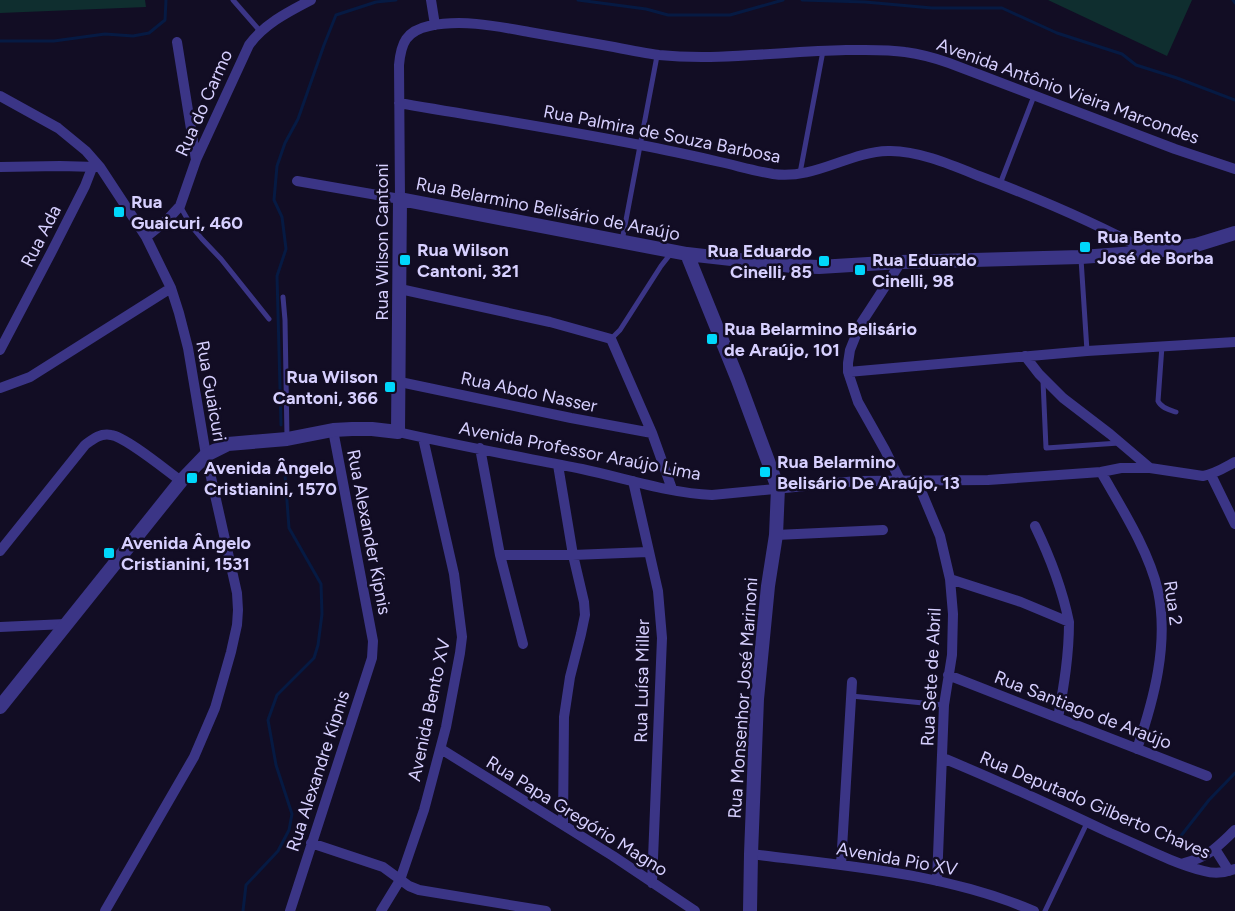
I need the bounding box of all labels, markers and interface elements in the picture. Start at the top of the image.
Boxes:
street label: Avenida Antônio Vieira Marcondes [934,33,1202,149]
street label: Rua do Carmo [171,46,237,160]
street label: Rua Palmira de Souza Barbosa [542,100,782,168]
street label: Rua Wilson Cantoni [371,163,393,321]
street label: Rua Belarmino Belisário de Araújo [414,173,682,245]
place label: Rua Guaicuri, 460 [131,191,243,234]
street label: Rua Ada [16,201,66,271]
marker: Rua Guaicuri, 460 [112,205,126,219]
place label: Rua Bento José de Borba [1097,226,1214,269]
place label: Rua Wilson Cantoni, 321 [417,239,519,282]
place label: Rua Eduardo Cinelli, 85 [707,240,812,283]
marker: Rua Bento José de Borba [1078,240,1092,254]
place label: Rua Eduardo Cinelli, 98 [872,249,977,292]
marker: Rua Wilson Cantoni, 321 [398,253,412,267]
marker: Rua Eduardo Cinelli, 85 [817,254,831,268]
marker: Rua Eduardo Cinelli, 98 [853,263,867,277]
place label: Rua Belarmino Belisário de Araújo, 101 [724,318,917,361]
marker: Rua Belarmino Belisário de Araújo, 101 [705,332,719,346]
street label: Rua Guaicuri [191,339,231,443]
place label: Rua Wilson Cantoni, 366 [273,366,378,409]
street label: Rua Abdo Nasser [459,367,599,417]
marker: Rua Wilson Cantoni, 366 [383,380,397,394]
street label: Avenida Professor Araújo Lima [457,417,703,485]
street label: Rua Alexander Kipnis [342,448,396,616]
place label: Rua Belarmino Belisário De Araújo, 13 [777,451,960,494]
place label: Avenida Ângelo Cristianini, 1570 [204,457,337,500]
marker: Rua Belarmino Belisário De Araújo, 13 [758,465,772,479]
marker: Avenida Ângelo Cristianini, 1570 [185,471,199,485]
place label: Avenida Ângelo Cristianini, 1531 [121,532,251,575]
marker: Avenida Ângelo Cristianini, 1531 [102,546,116,560]
street label: Rua Monsenhor José Marinoni [724,577,762,819]
street label: Rua 2 [1159,579,1187,627]
street label: Rua Sete de Abril [916,607,946,747]
street label: Rua Luísa Miller [630,619,654,743]
street label: Avenida Bento XV [403,636,455,783]
street label: Rua Santiago de Araújo [991,666,1175,754]
street label: Rua Alexandre Kipnis [282,688,354,854]
street label: Rua Deputado Gilberto Chaves [976,746,1214,864]
street label: Rua Papa Gregório Magno [482,751,672,881]
street label: Avenida Pio XV [835,838,960,881]

